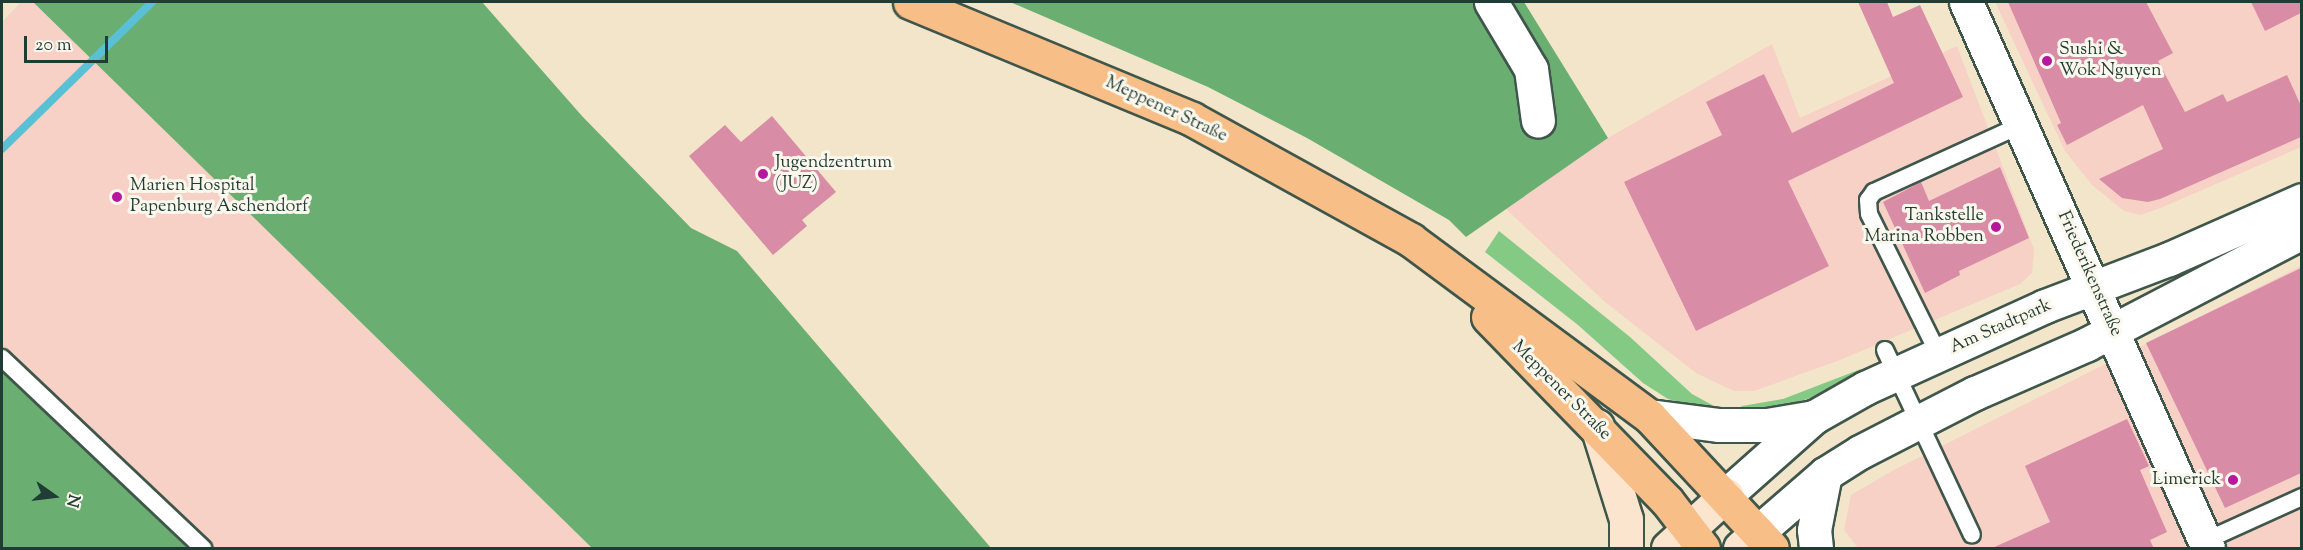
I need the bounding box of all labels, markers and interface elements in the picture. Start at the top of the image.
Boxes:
scale bar [27,24,111,62]
text: 20 m [35,33,72,59]
place label: Sushi & Wok Nguyen [2059,40,2162,82]
marker: Sushi & Wok Nguyen [2040,54,2054,68]
street label: Meppener Straße [1102,72,1230,148]
place label: Jugendzentrum (JUZ) [775,153,892,195]
marker: Jugendzentrum (JUZ) [756,167,770,181]
place label: Marien Hospital Papenburg Aschendorf [130,176,308,219]
marker: Marien Hospital Papenburg Aschendorf [108,188,126,206]
place label: Tankstelle Marina Robben [1864,206,1984,248]
street label: Friederikenstraße [2052,208,2126,340]
marker: Tankstelle Marina Robben [1989,220,2003,234]
street label: Am Stadtpark [1947,295,2055,359]
street label: Meppener Straße [1507,337,1615,445]
north arrow [24,466,84,526]
place label: Limerick [2152,469,2221,491]
marker: Limerick [2226,473,2240,487]
text: N [59,491,85,509]

